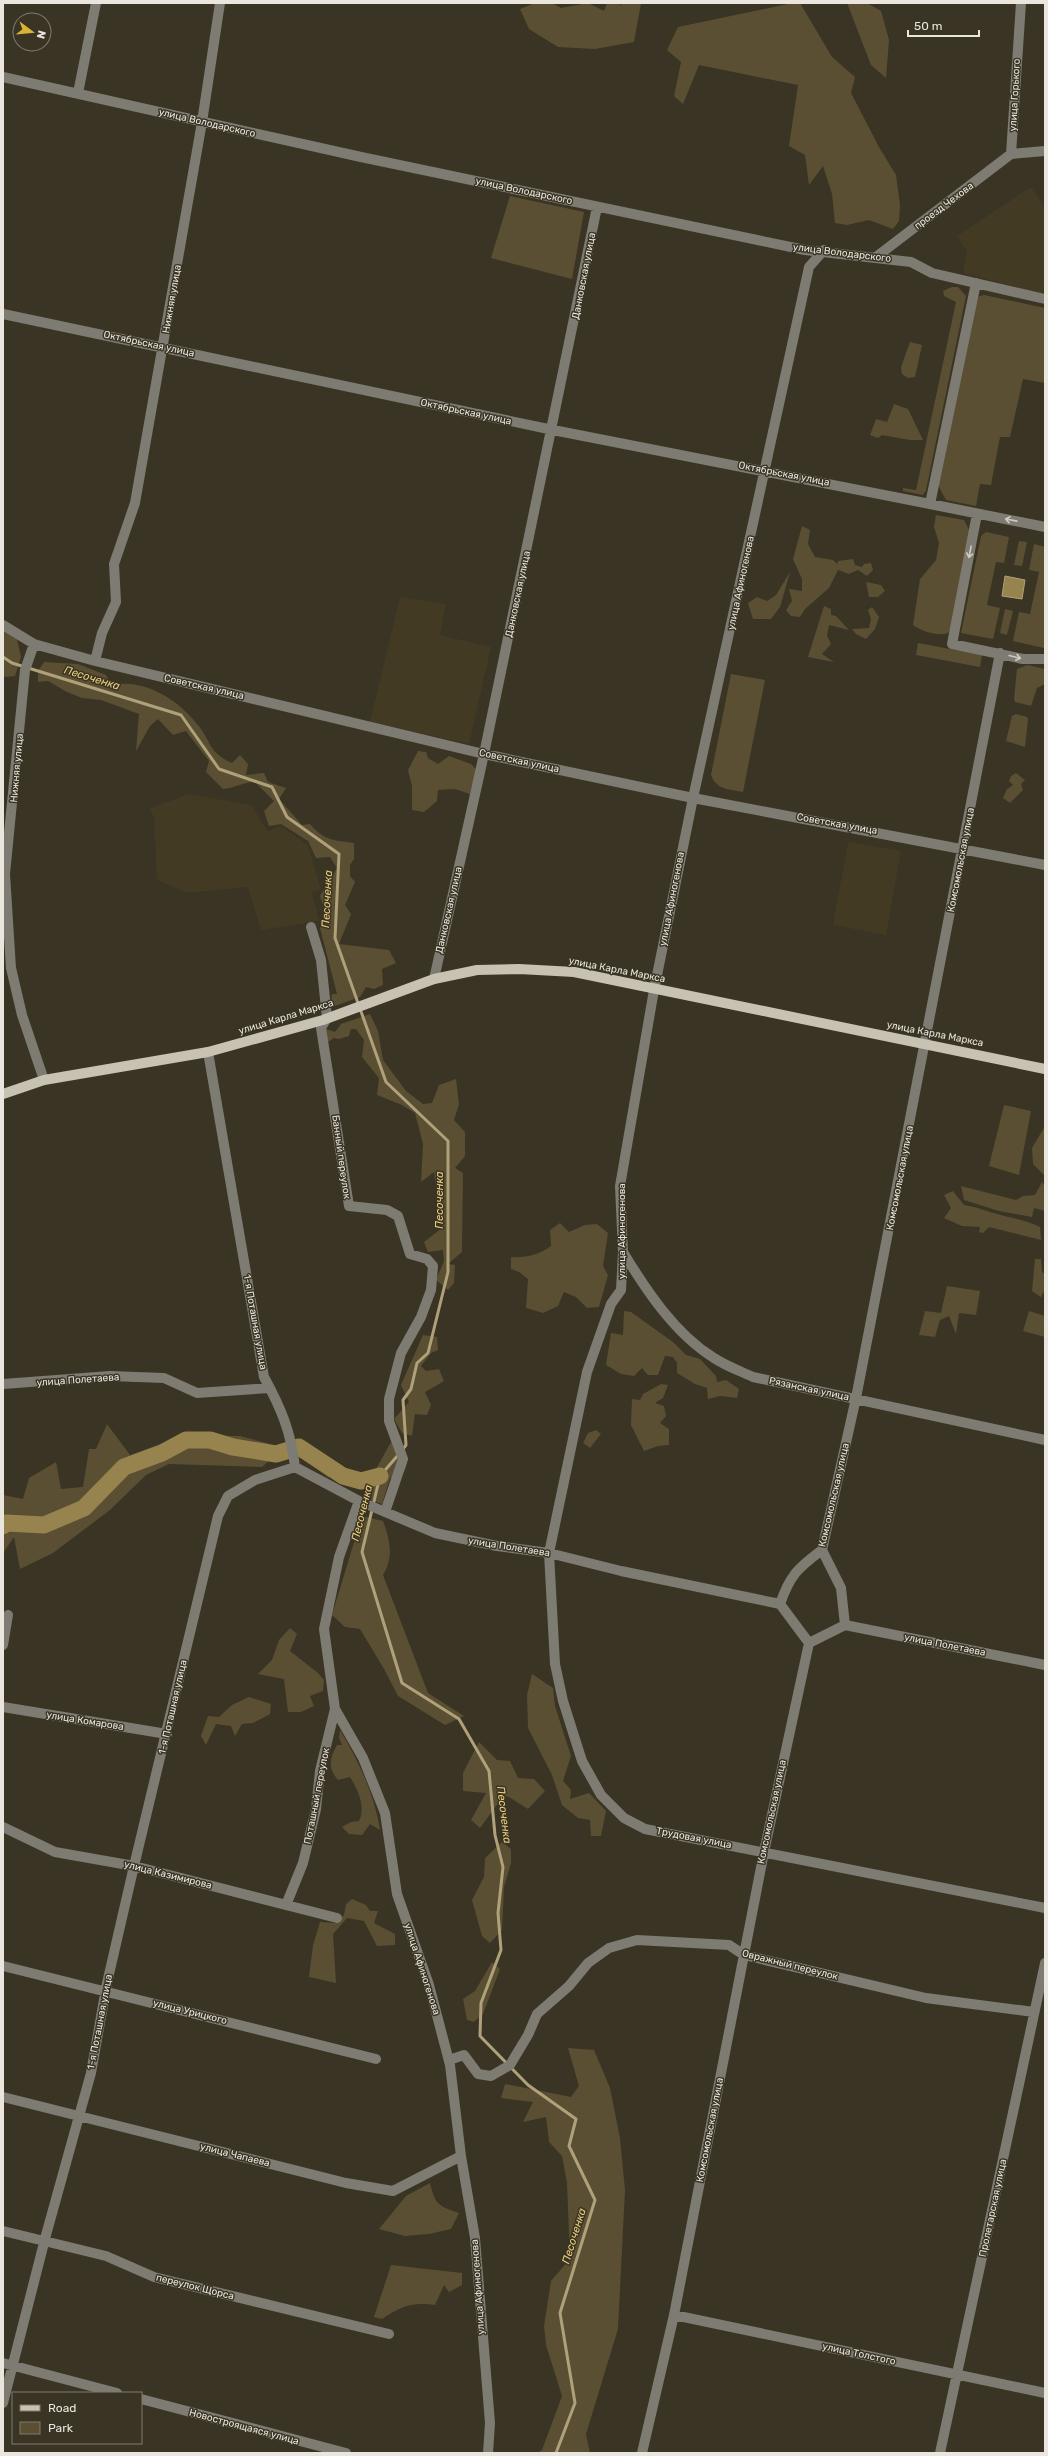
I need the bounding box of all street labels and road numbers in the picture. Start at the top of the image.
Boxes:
street label: улица Горького [1007,58,1023,132]
street label: улица Володарского [157,106,257,140]
street label: улица Володарского [474,175,574,207]
street label: проезд Чехова [912,180,976,232]
street label: Данковская улица [570,232,598,320]
street label: улица Володарского [792,241,892,265]
street label: Нижняя улица [160,264,184,334]
street label: Октябрьская улица [102,329,196,359]
street label: Октябрьская улица [419,397,513,427]
street label: Октябрьская улица [737,459,831,489]
street label: улица Афиногенова [725,535,757,631]
street label: Данковская улица [503,550,533,638]
street label: Советская улица [163,672,245,702]
street label: Нижняя улица [8,733,26,803]
street label: Советская улица [478,747,560,775]
street label: Комсомольская улица [945,807,977,913]
street label: Советская улица [796,811,878,837]
street label: улица Афиногенова [657,851,687,947]
street label: Данковская улица [433,866,465,954]
street label: улица Карла Маркса [568,955,666,985]
street label: улица Карла Маркса [237,997,335,1037]
street label: улица Карла Маркса [886,1019,984,1049]
street label: Банный переулок [329,1114,353,1200]
street label: Комсомольская улица [884,1125,916,1231]
street label: улица Афиногенова [616,1183,628,1279]
street label: 1-я Поташная улица [241,1273,269,1371]
street label: улица Полетаева [36,1371,120,1389]
street label: Рязанская улица [768,1375,850,1403]
street label: Комсомольская улица [816,1442,852,1548]
street label: улица Полетаева [467,1535,551,1559]
street label: улица Полетаева [903,1631,987,1659]
street label: 1-я Поташная улица [156,1659,190,1755]
street label: улица Комарова [45,1709,125,1733]
street label: Поташный переулок [302,1746,332,1845]
street label: Комсомольская улица [755,1759,789,1865]
street label: Трудовая улица [655,1825,733,1851]
street label: улица Казимирова [123,1858,213,1892]
street label: улица Афиногенова [401,1922,443,2016]
street label: Овражный переулок [741,1947,840,1983]
street label: 1-я Поташная улица [85,1973,115,2071]
street label: улица Урицкого [152,1997,228,2027]
street label: Комсомольская улица [694,2077,726,2183]
street label: улица Чапаева [199,2141,271,2169]
street label: Пролетарская улица [977,2158,1009,2258]
street label: улица Афиногенова [469,2239,487,2335]
street label: переулок Щорса [155,2272,235,2302]
street label: улица Толстого [821,2340,897,2368]
street label: Новостроящаяся улица [188,2407,300,2447]

